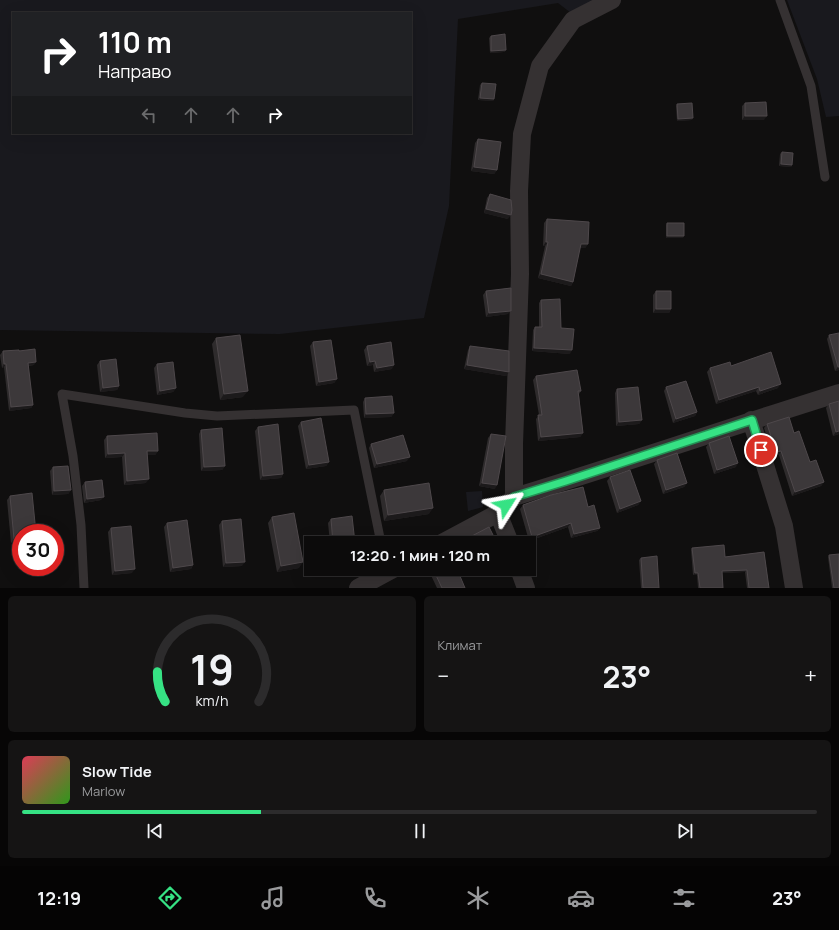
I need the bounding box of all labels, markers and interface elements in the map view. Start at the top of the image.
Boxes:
text: 110 m [98,23,172,61]
icon: right [32,28,84,80]
text: Направо [98,59,172,83]
icon: left [138,104,160,126]
icon: ahead [180,104,202,126]
icon: ahead [222,104,244,126]
icon: right [264,104,286,126]
pin [744,433,778,467]
icon: arrive [750,439,772,461]
position arrow [485,484,527,526]
speed limit sign: 30 [12,524,64,576]
text: 12:20 · 1 мин · 120 m [350,545,490,566]
text: Климат [438,636,482,654]
text: 19 [190,641,234,697]
text: 23° [602,656,651,697]
text: − [438,661,449,691]
text: + [804,661,817,691]
text: km/h [195,691,228,710]
text: Slow Tide [82,761,152,782]
text: Marlow [82,782,125,800]
icon: previous [144,820,166,842]
icon: pause [409,820,431,842]
icon: next [674,820,696,842]
icon: directions [156,884,184,912]
icon: music [259,884,287,912]
icon: phone [361,884,389,912]
icon: climate [464,884,492,912]
icon: car [567,884,595,912]
icon: filters [670,884,698,912]
text: 12:19 [37,886,81,910]
text: 23° [772,886,802,910]

